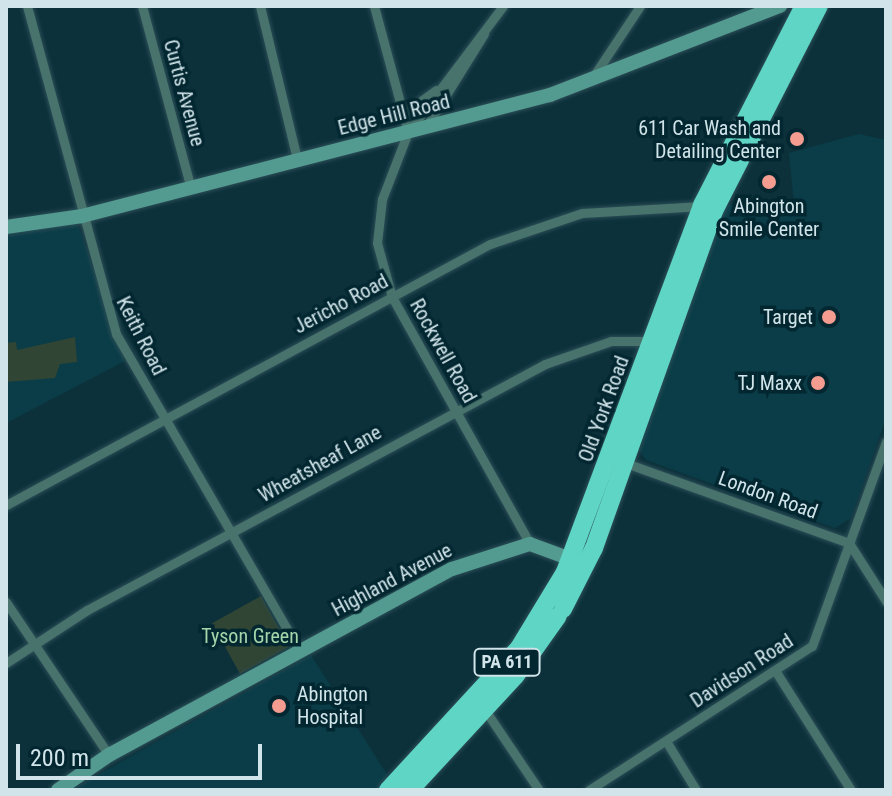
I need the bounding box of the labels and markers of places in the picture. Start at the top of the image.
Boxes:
place label: 611 Car Wash and Detailing Center [638,116,781,163]
marker: 611 Car Wash and Detailing Center [788,130,806,148]
marker: Abington Smile Center [760,173,778,191]
place label: Abington Smile Center [719,194,819,241]
place label: Target [763,305,813,329]
marker: Target [820,308,838,326]
place label: TJ Maxx [737,371,802,395]
marker: TJ Maxx [809,374,827,392]
place label: Abington Hospital [297,682,368,729]
marker: Abington Hospital [268,695,290,717]

